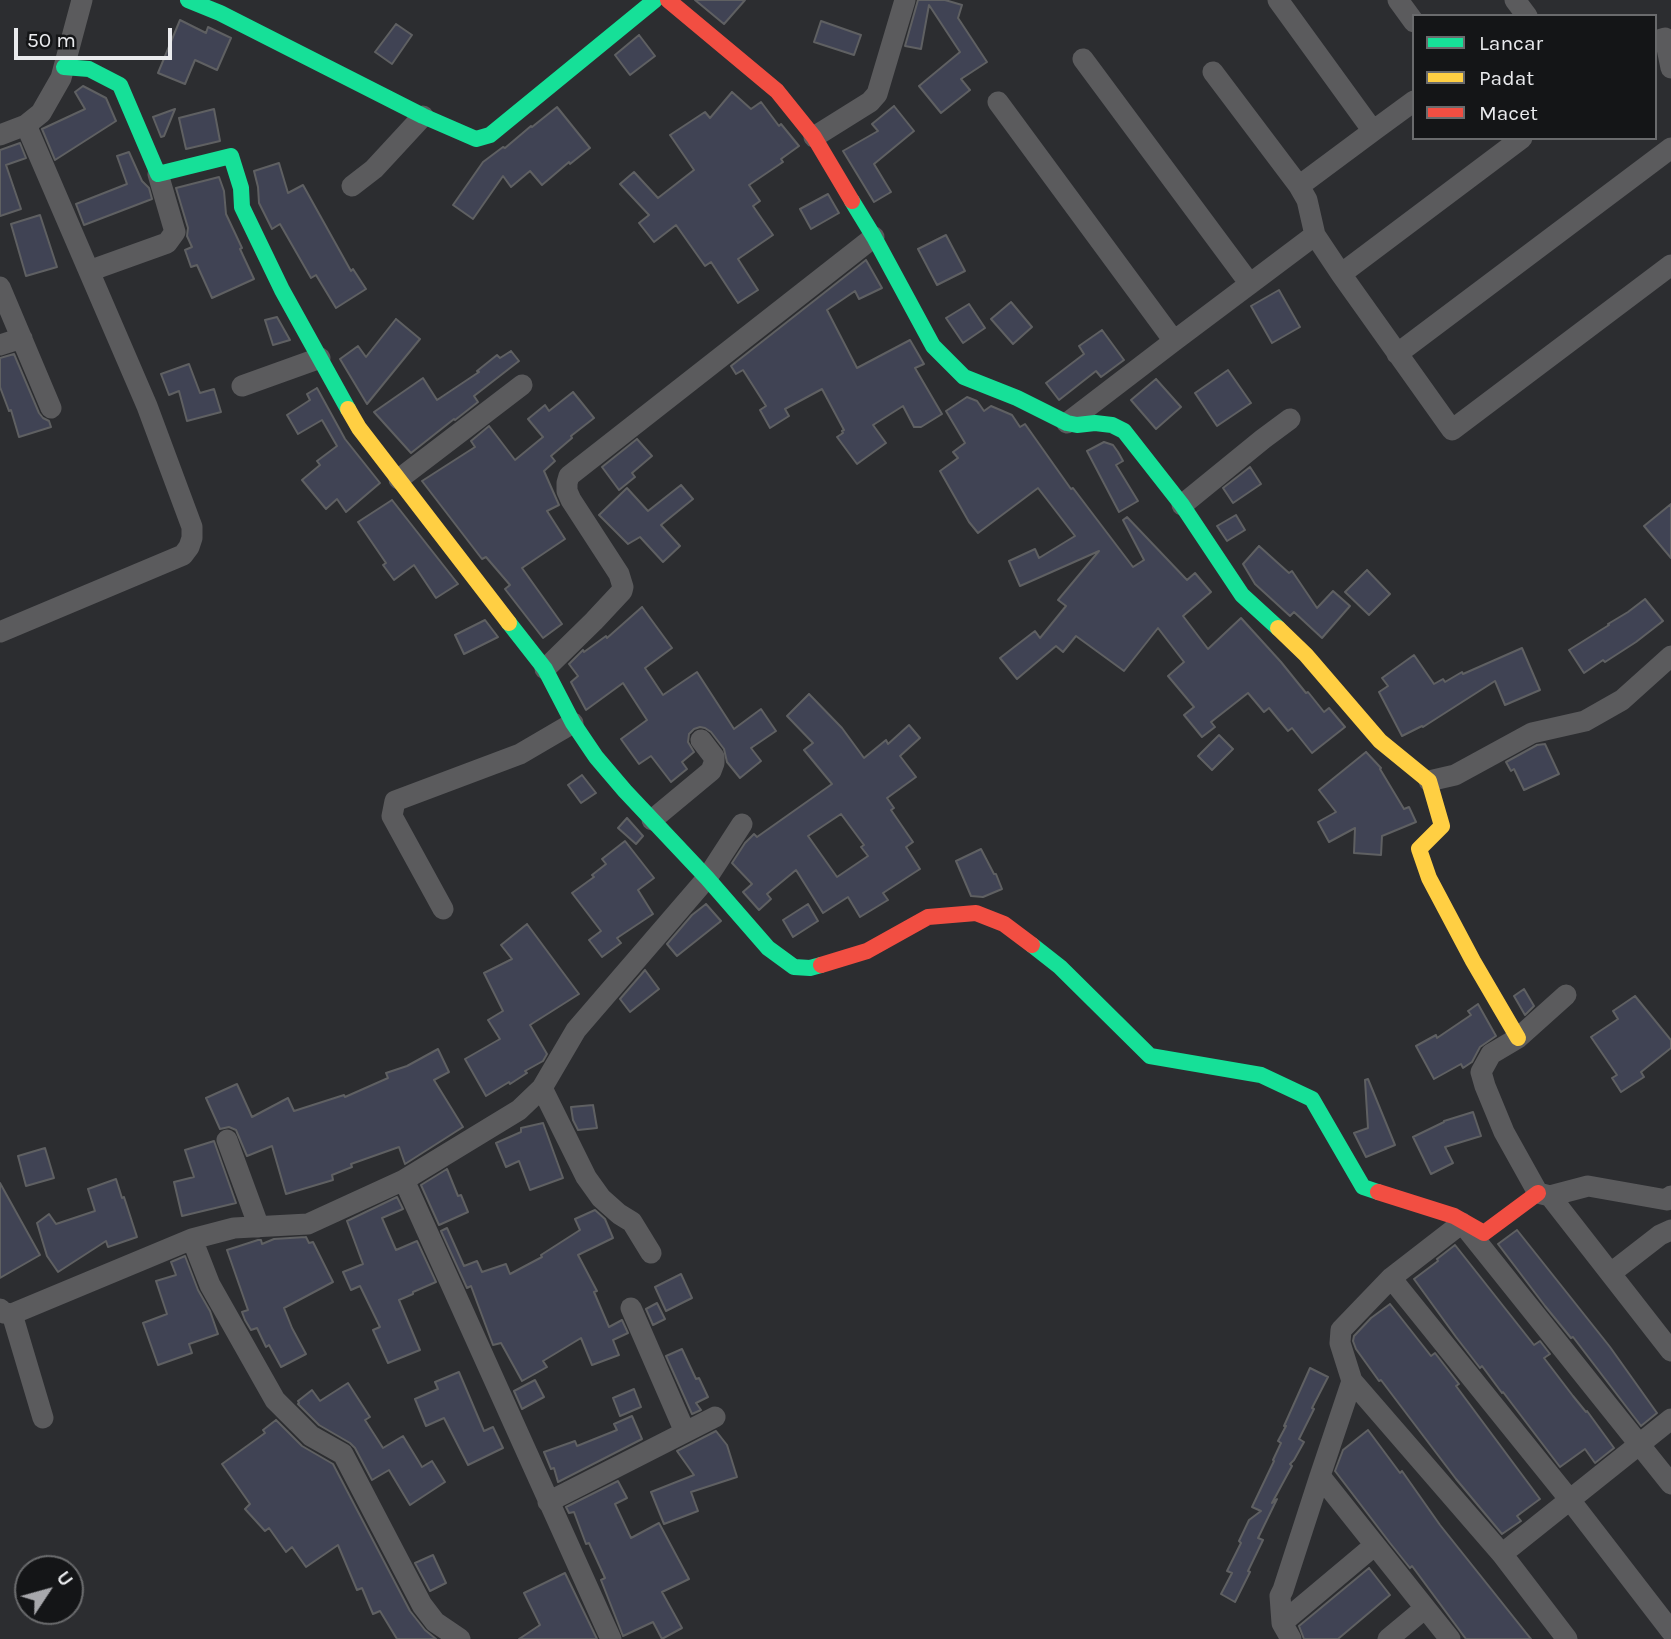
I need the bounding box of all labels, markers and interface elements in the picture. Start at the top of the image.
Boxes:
scale bar [18,14,175,58]
legend [1412,14,1657,140]
text: 50 m [27,28,76,52]
text: Lancar [1479,31,1543,55]
text: Padat [1479,66,1534,90]
text: Macet [1479,101,1538,125]
north arrow [14,1555,84,1625]
text: U [52,1567,77,1591]

